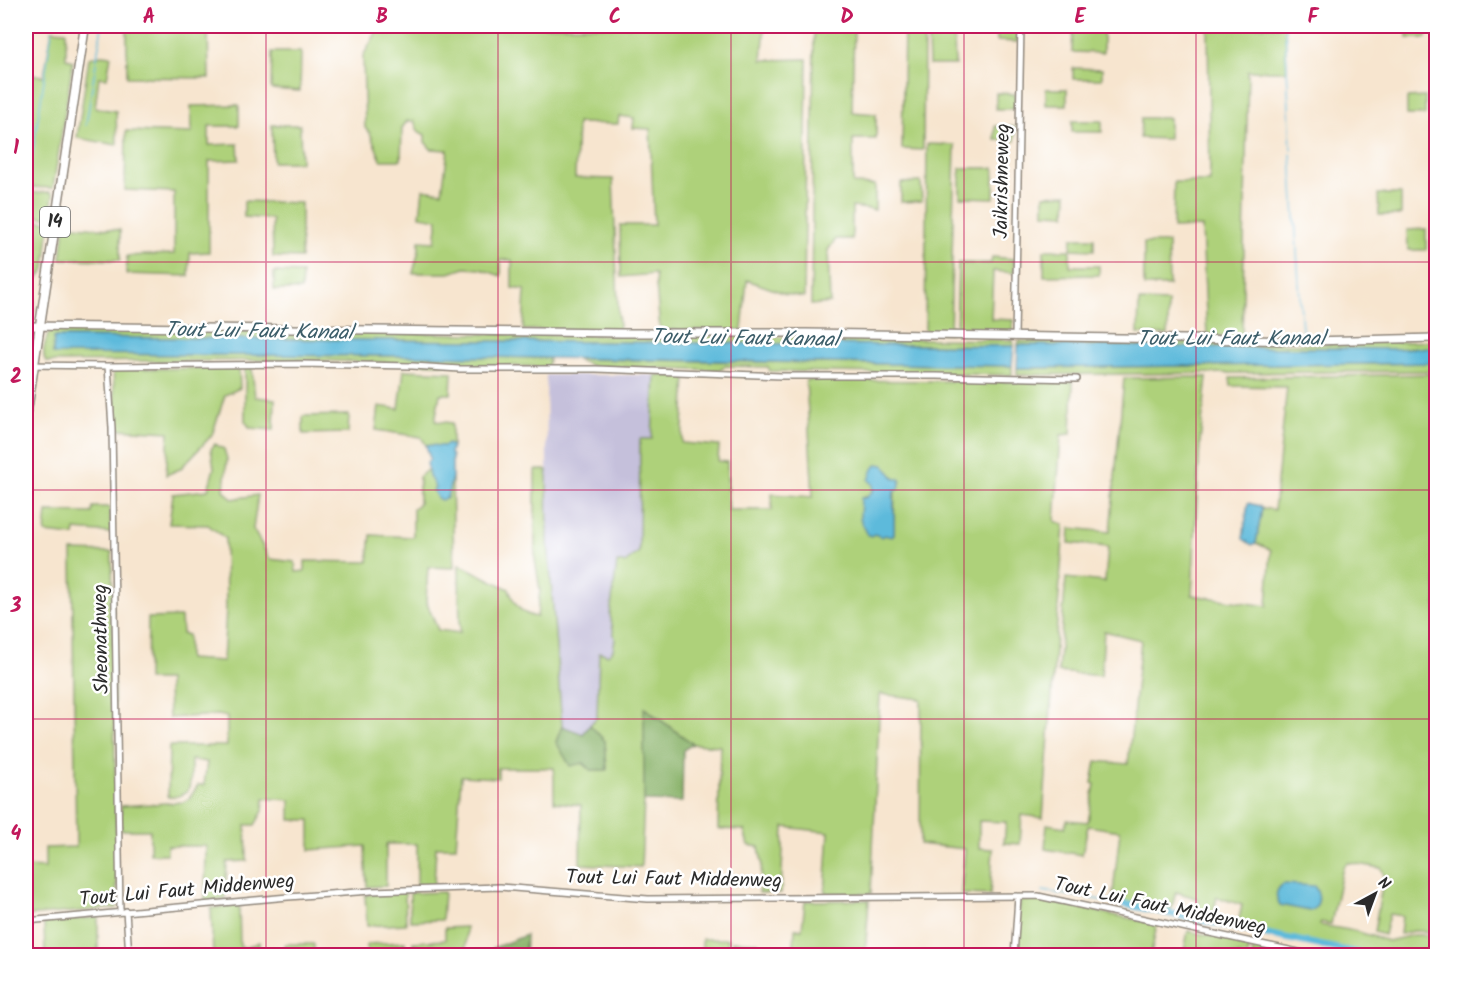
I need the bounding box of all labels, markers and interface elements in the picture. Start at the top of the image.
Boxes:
text: A [143,2,155,34]
text: B [376,2,388,34]
text: C [609,2,621,34]
text: D [840,2,854,34]
text: E [1074,2,1086,34]
text: F [1308,2,1320,34]
street label: Jaikrishneweg [986,123,1020,239]
text: 1 [13,133,19,165]
road number: 14 [40,207,70,237]
water label: Tout Lui Faut Kanaal [165,314,357,350]
water label: Tout Lui Faut Kanaal [651,321,843,357]
water label: Tout Lui Faut Kanaal [1137,323,1329,356]
text: 2 [10,362,22,394]
street label: Sheonathweg [85,584,119,694]
text: 3 [10,591,22,623]
text: 4 [11,819,22,851]
street label: Tout Lui Faut Middenweg [566,862,782,898]
north arrow [1345,864,1405,924]
street label: Tout Lui Faut Middenweg [78,866,296,916]
street label: Tout Lui Faut Middenweg [1051,869,1269,945]
text: N [1372,871,1396,897]

